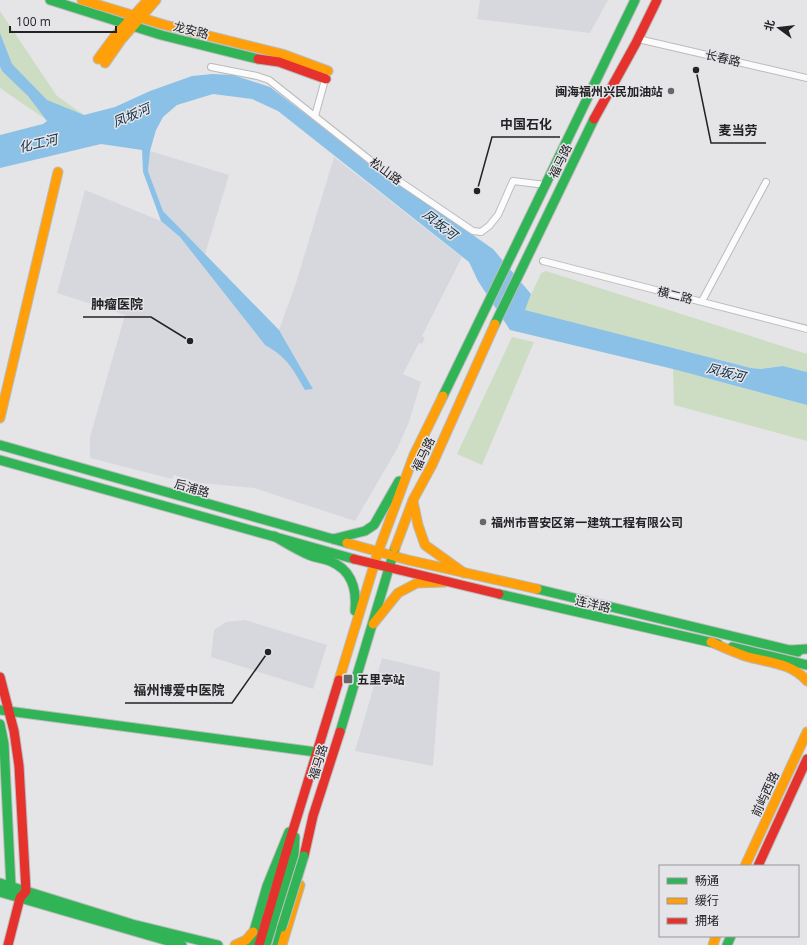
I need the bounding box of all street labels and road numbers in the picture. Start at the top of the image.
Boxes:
street label: 龙安路 [171,17,211,43]
street label: 长春路 [704,46,742,70]
street label: 福马路 [544,141,576,181]
street label: 松山路 [366,154,406,188]
street label: 横二路 [655,282,695,308]
street label: 福马路 [407,434,439,474]
street label: 后浦路 [172,475,212,501]
street label: 连洋路 [574,592,612,616]
street label: 福马路 [305,742,331,782]
street label: 前屿西路 [747,769,783,819]

